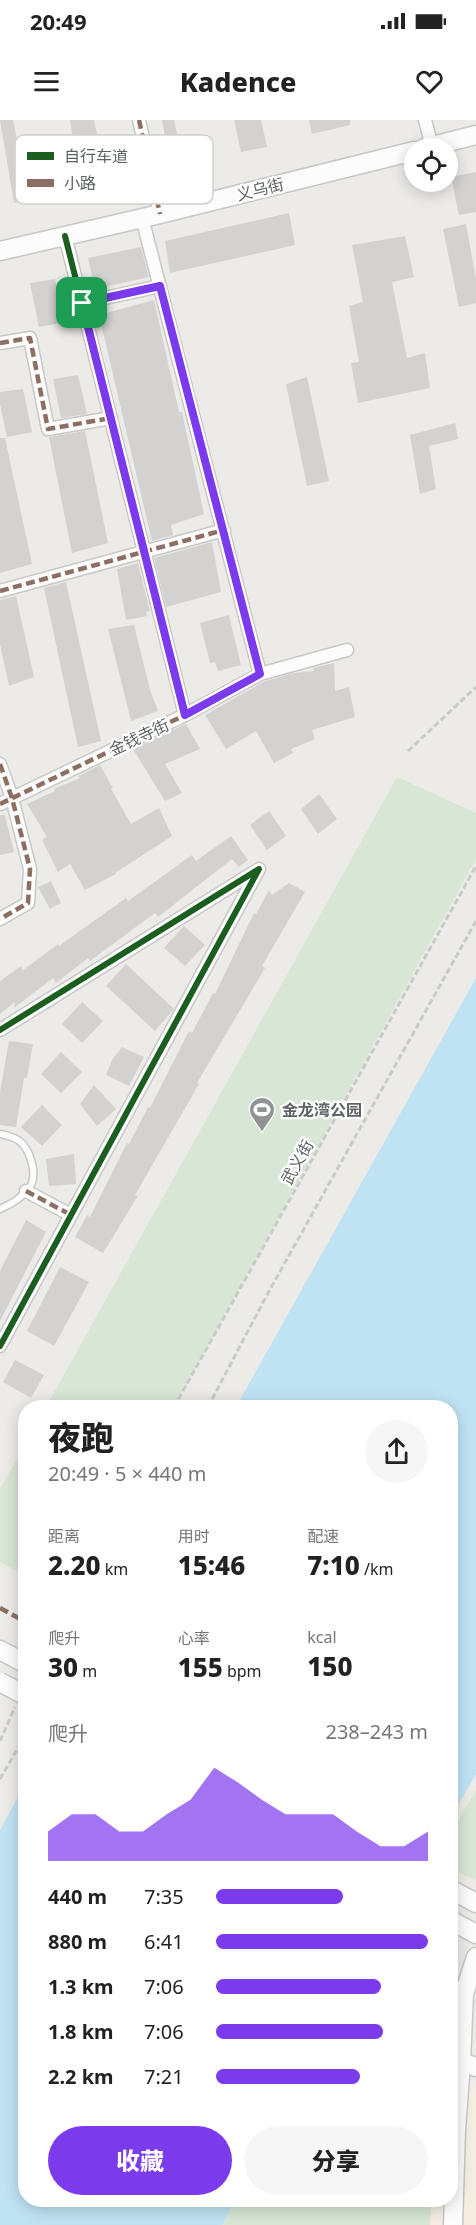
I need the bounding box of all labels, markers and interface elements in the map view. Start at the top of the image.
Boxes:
text: 20:49 [30,6,87,36]
text: Kadence [180,63,296,100]
icon: menu [30,65,63,98]
icon: heart [413,65,446,98]
legend [15,135,213,204]
map controls [404,138,458,192]
button: locate [404,138,458,192]
text: 自行车道 [64,145,128,167]
text: 小路 [64,172,96,194]
street label: 义乌街 [234,173,286,205]
pin [56,277,107,328]
icon: arrive [65,286,98,319]
street label: 金钱寺街 [105,714,173,760]
sports icon: 金龙湾公园 [247,1095,277,1133]
place label: 金龙湾公园 [282,1099,362,1121]
street label: 武义街 [276,1136,318,1188]
text: 夜跑 [48,1415,114,1460]
button: share [365,1420,428,1483]
text: 20:49 · 5 × 440 m [48,1460,206,1487]
text: 距离 [48,1525,80,1547]
text: 用时 [178,1525,210,1547]
text: 配速 [307,1525,339,1547]
text: 2.20 [48,1547,101,1583]
text: 15:46 [178,1547,245,1583]
text: 7:10 [307,1547,360,1583]
text: km [101,1558,128,1580]
text: /km [360,1558,393,1580]
text: kcal [307,1626,337,1648]
text: 爬升 [48,1627,80,1649]
text: 心率 [178,1627,210,1649]
text: 150 [307,1648,352,1684]
text: 30 [48,1649,78,1685]
text: 155 [178,1649,223,1685]
text: m [78,1660,97,1682]
text: bpm [223,1660,262,1682]
text: 238–243 m [325,1718,428,1745]
text: 爬升 [48,1720,88,1747]
text: 440 m [48,1883,107,1910]
text: 7:35 [144,1883,184,1910]
text: 880 m [48,1928,107,1955]
text: 6:41 [144,1928,184,1955]
text: 1.3 km [48,1973,114,2000]
text: 7:06 [144,1973,184,2000]
text: 1.8 km [48,2018,114,2045]
text: 7:06 [144,2018,184,2045]
text: 2.2 km [48,2063,114,2090]
text: 7:21 [144,2063,184,2090]
button: 收藏 [48,2126,232,2195]
button: 分享 [244,2126,428,2195]

